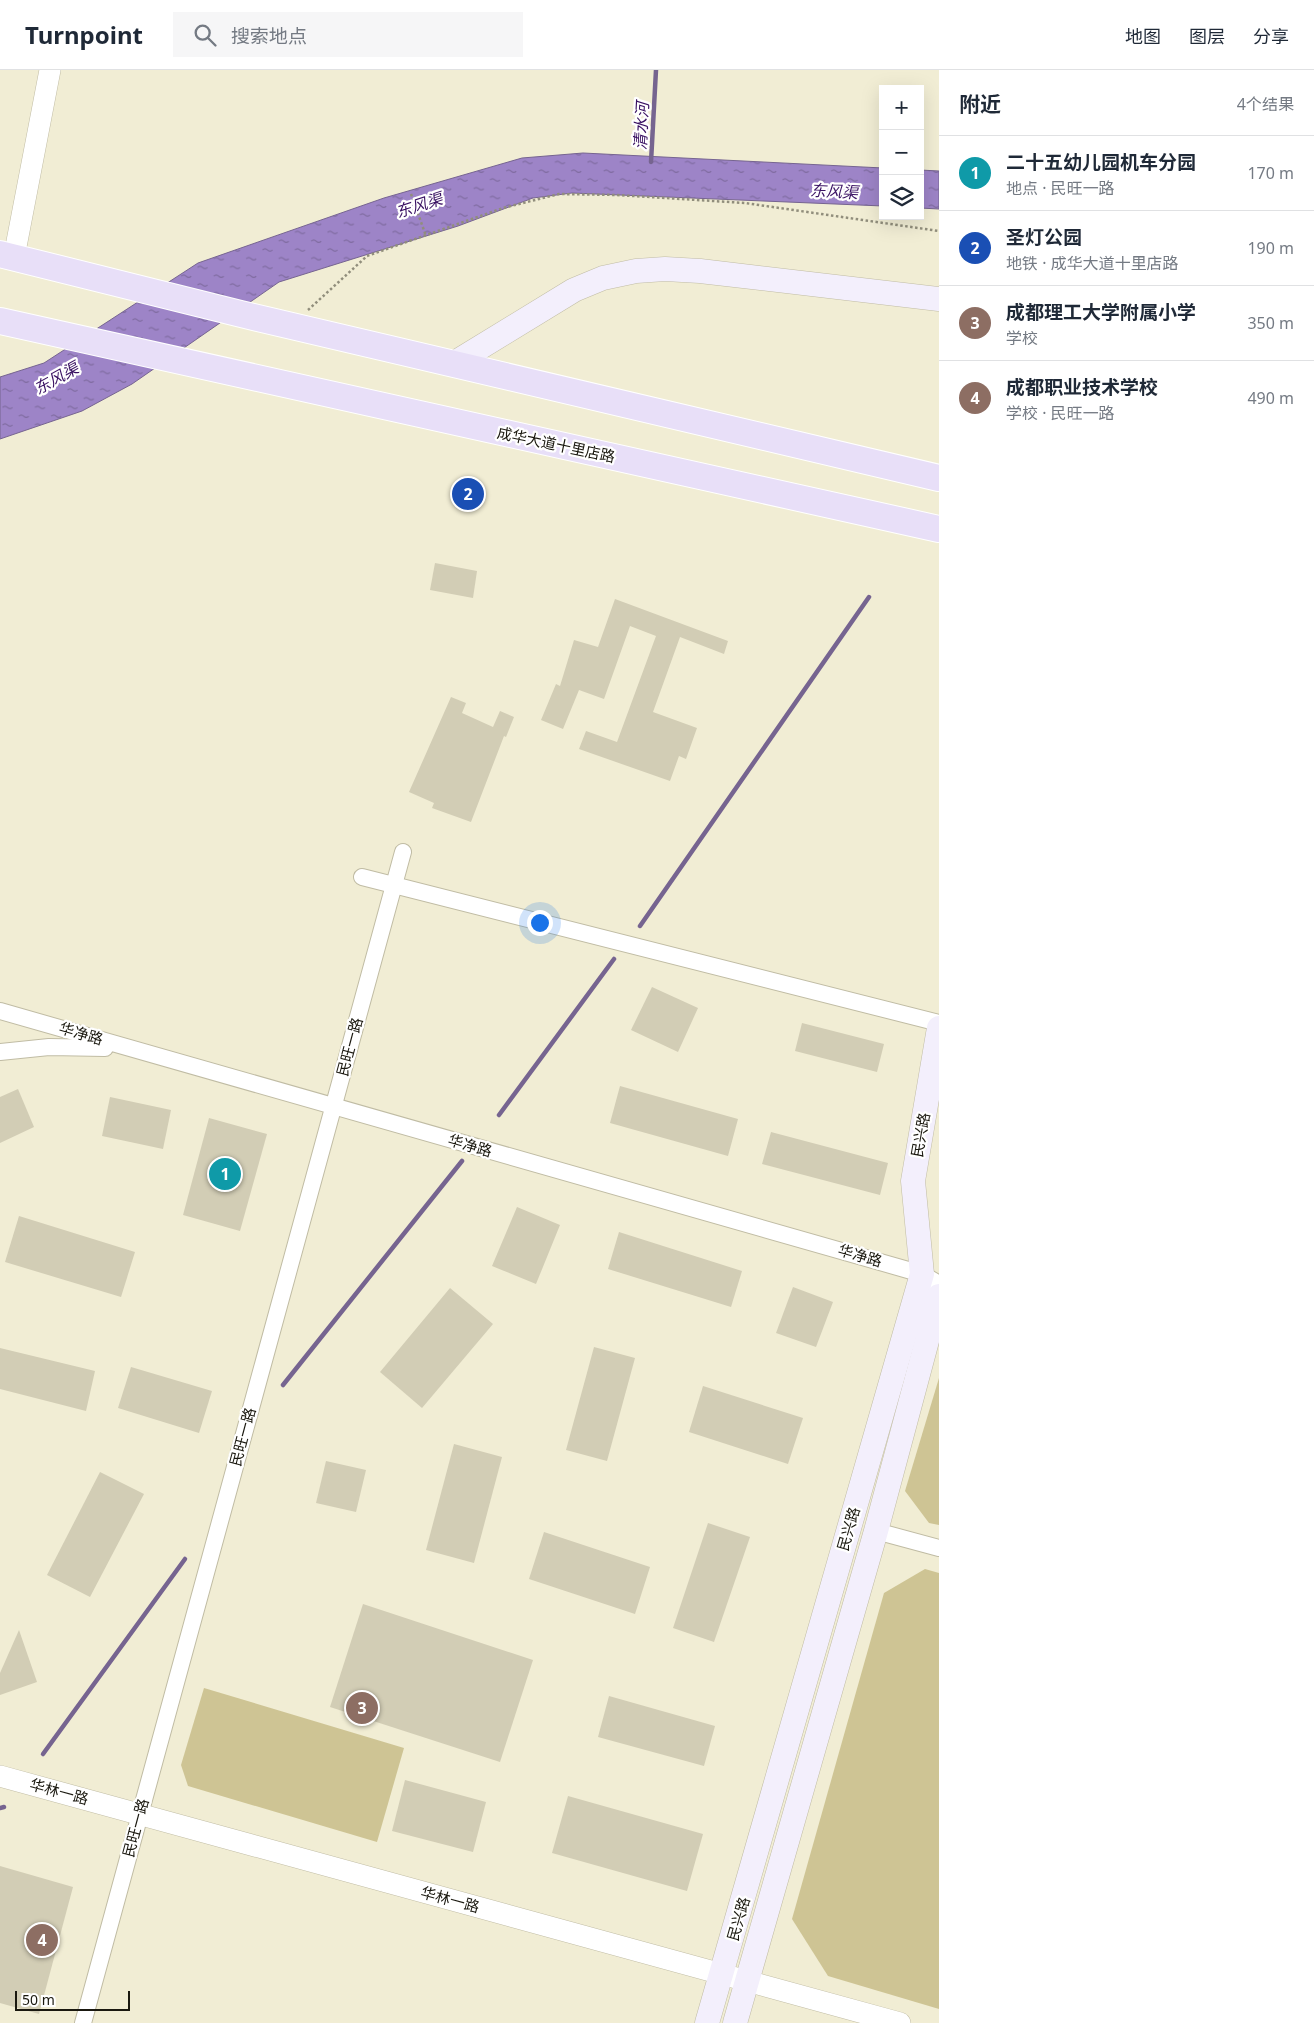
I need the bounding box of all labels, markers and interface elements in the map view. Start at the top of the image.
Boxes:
search box [173,12,523,57]
text: Turnpoint [25,18,143,51]
icon: search [191,21,219,49]
text: 搜索地点 [231,23,307,49]
text: 地图 [1125,24,1161,48]
text: 图层 [1189,24,1225,48]
text: 分享 [1253,24,1289,48]
map controls [879,85,924,220]
button: + [879,85,924,130]
text: 附近 [959,90,1001,118]
text: 4个结果 [1237,93,1294,115]
water label: 清水河 [629,98,653,151]
button: − [879,130,924,175]
text: 二十五幼儿园机车分园 [1006,149,1196,175]
text: 1 [970,162,980,184]
text: 170 m [1247,162,1294,184]
button: layers [879,175,924,220]
text: 地点 · 民旺一路 [1006,177,1115,199]
water label: 东风渠 [809,179,861,203]
water label: 东风渠 [393,187,447,223]
text: 圣灯公园 [1006,224,1082,250]
text: 2 [970,237,980,259]
text: 190 m [1247,237,1294,259]
text: 地铁 · 成华大道十里店路 [1006,252,1179,274]
text: 成都理工大学附属小学 [1006,299,1196,325]
text: 3 [970,312,980,334]
text: 350 m [1247,312,1294,334]
text: 学校 [1006,327,1038,349]
water label: 东风渠 [30,356,84,399]
text: 成都职业技术学校 [1006,374,1158,400]
text: 4 [970,387,980,409]
text: 490 m [1247,387,1294,409]
text: 学校 · 民旺一路 [1006,402,1115,424]
street label: 成华大道十里店路 [495,422,617,466]
pin: 2 [452,475,484,513]
your location [527,910,553,936]
street label: 民旺一路 [332,1015,366,1078]
street label: 华净路 [57,1017,106,1049]
street label: 民兴路 [906,1111,934,1159]
street label: 华净路 [446,1129,495,1161]
pin: 1 [209,1155,241,1193]
street label: 华净路 [836,1239,885,1271]
street label: 民旺一路 [225,1405,259,1468]
street label: 民兴路 [832,1504,864,1553]
pin: 3 [346,1689,378,1727]
street label: 华林一路 [28,1774,91,1808]
street label: 民旺一路 [118,1796,152,1859]
street label: 华林一路 [419,1882,482,1916]
street label: 民兴路 [722,1894,754,1943]
pin: 4 [26,1921,58,1959]
scale bar [15,1988,130,2011]
text: 50 m [22,1990,55,2009]

